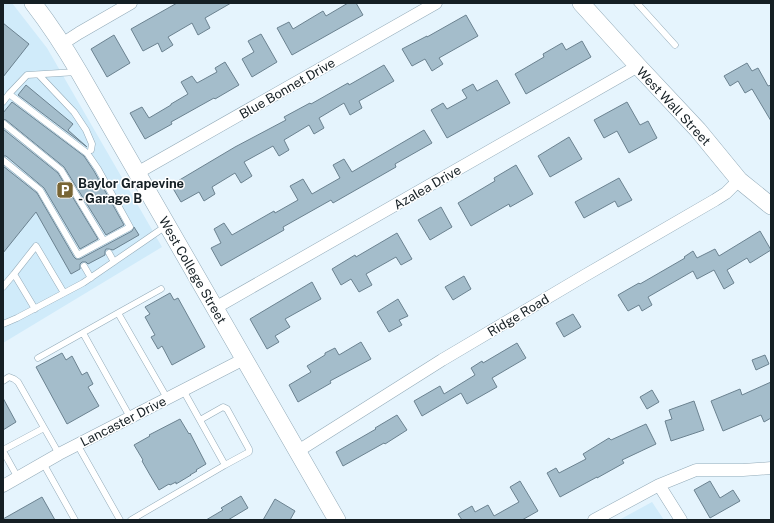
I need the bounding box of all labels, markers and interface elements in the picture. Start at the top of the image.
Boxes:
street label: Blue Bonnet Drive [237,55,338,122]
street label: West Wall Street [634,64,714,149]
street label: Azalea Drive [391,162,464,213]
place label: Baylor Grapevine - Garage B [78,176,184,206]
parking icon: Baylor Grapevine - Garage B [55,180,75,200]
street label: West College Street [156,214,229,326]
street label: Ridge Road [485,291,552,340]
street label: Lancaster Drive [78,393,169,449]

